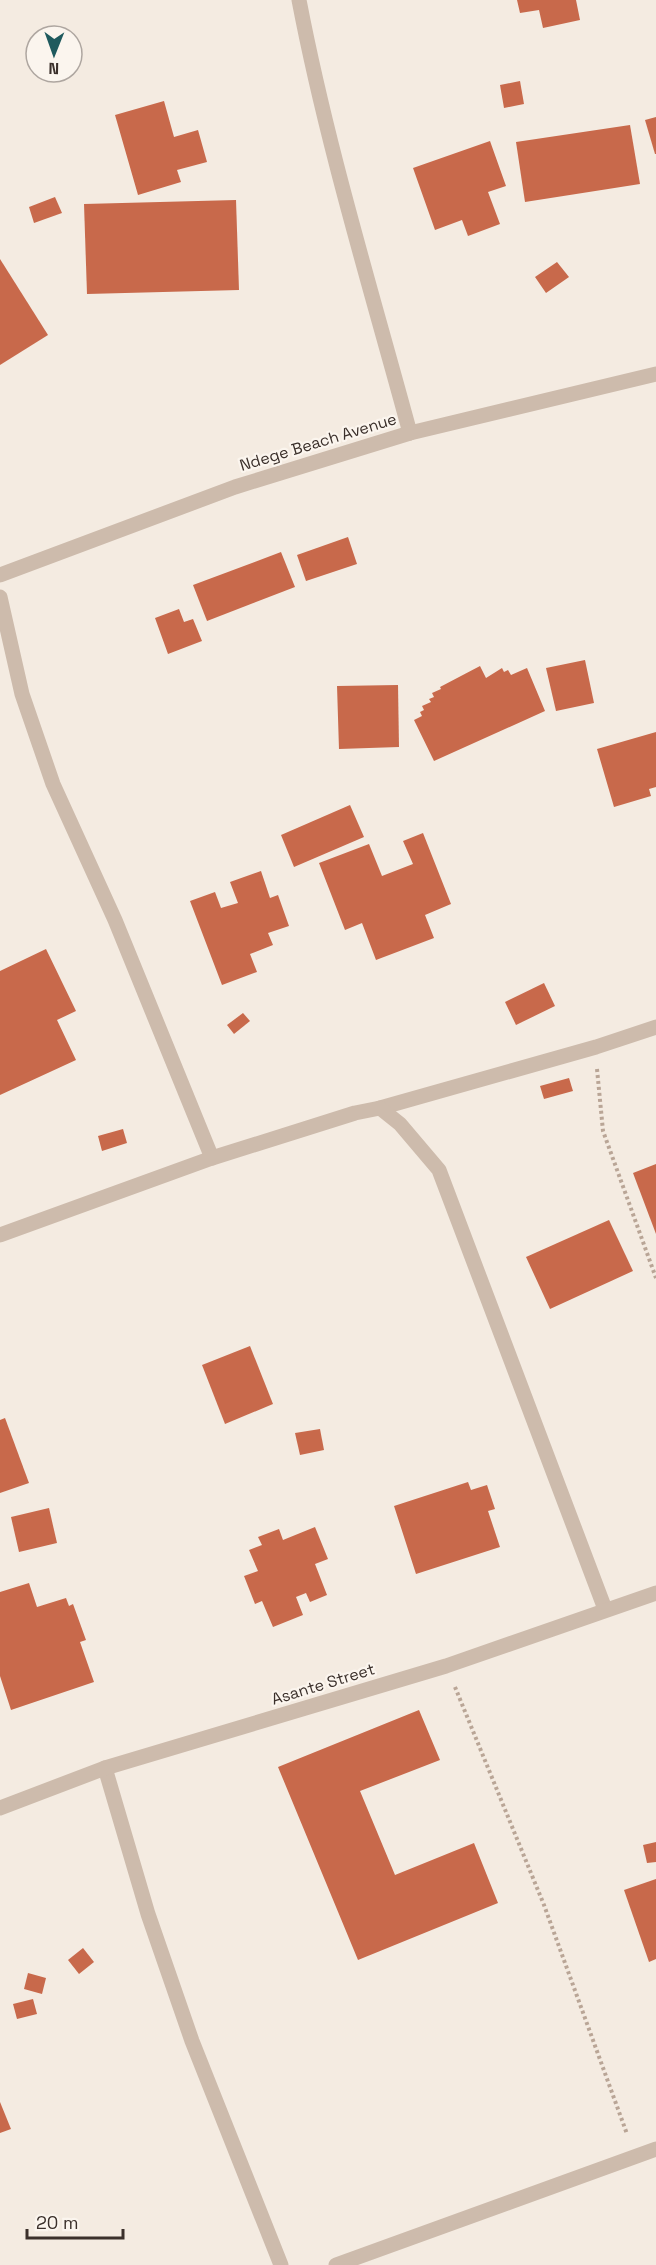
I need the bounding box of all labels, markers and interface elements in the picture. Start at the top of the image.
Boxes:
north arrow [24,24,84,84]
text: N [48,58,59,79]
street label: Ndege Beach Avenue [237,408,399,476]
street label: Asante Street [269,1658,377,1710]
scale bar [27,2202,123,2240]
text: 20 m [36,2211,79,2234]

